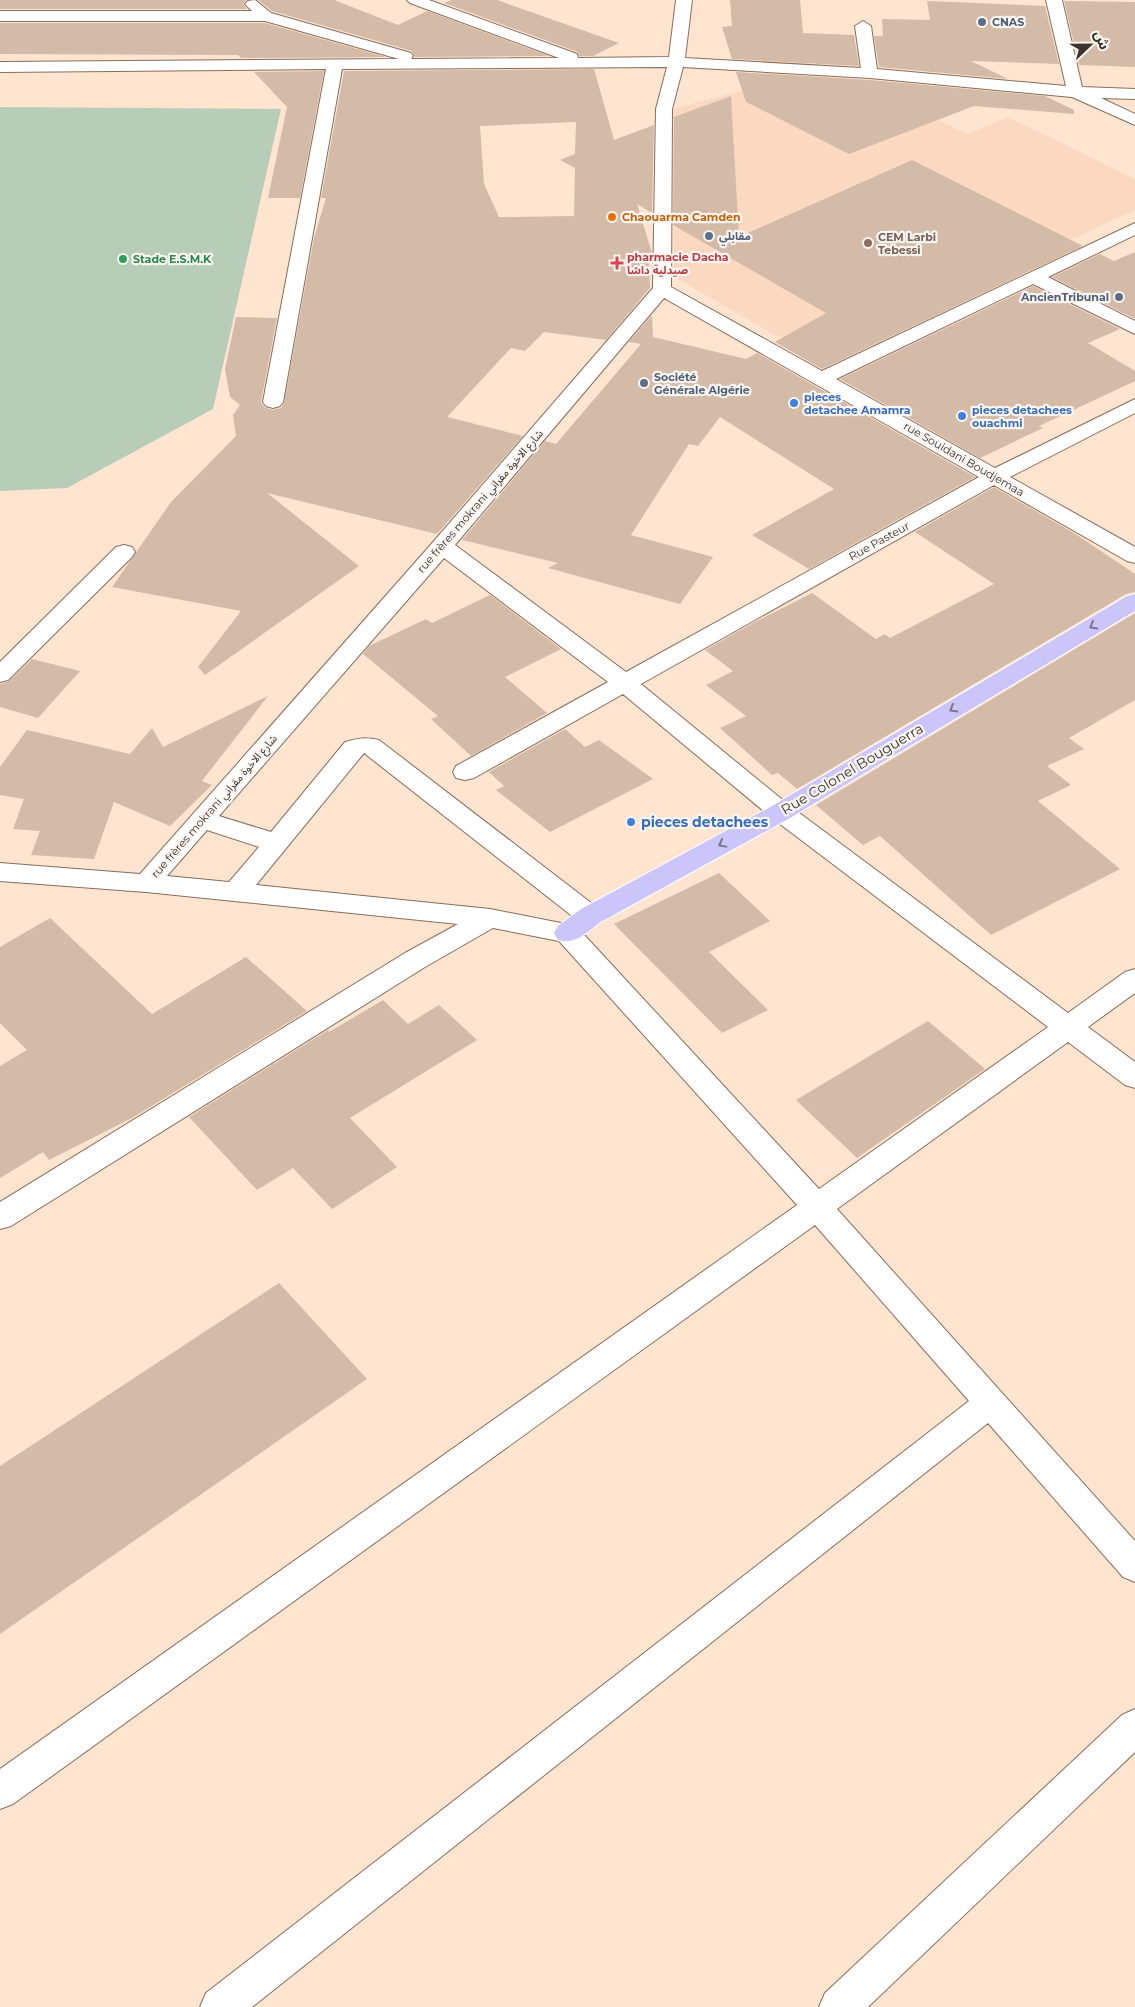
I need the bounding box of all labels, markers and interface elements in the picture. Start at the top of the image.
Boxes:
place label: CNAS [992,15,1024,29]
marker: CNAS [976,16,988,28]
north arrow [1065,20,1115,70]
text: ش [1090,28,1114,52]
place label: Chaouarma Camden [622,210,741,224]
marker: Chaouarma Camden [606,211,618,223]
place label: مقابلي [719,229,751,246]
marker: مقابلي [703,230,715,242]
place label: CEM Larbi Tebessi [878,230,936,257]
marker: CEM Larbi Tebessi [862,237,874,249]
place label: pharmacie Dacha صيدلية داشا [627,250,729,277]
place label: Stade E.S.M.K [133,252,212,266]
marker: Stade E.S.M.K [117,253,129,265]
marker: pharmacie Dacha صيدلية داشا [611,257,623,269]
place label: AncienTribunal [1020,290,1109,304]
marker: AncienTribunal [1113,291,1125,303]
place label: Société Générale Algérie [654,370,750,397]
marker: Société Générale Algérie [638,377,650,389]
place label: pieces detachee Amamra [804,390,911,417]
marker: pieces detachee Amamra [788,397,800,409]
place label: pieces detachees ouachmi [972,403,1072,430]
marker: pieces detachees ouachmi [956,410,968,422]
street label: rue Souidani Boudjemaa [901,419,1027,499]
street label: rue frères mokrani شارع الاخوة مقراني [414,426,548,577]
street label: Rue Pasteur [846,519,912,563]
one-way arrow [1090,620,1099,630]
one-way arrow [950,703,959,713]
street label: Rue Colonel Bouguerra [778,719,926,819]
street label: rue frères mokrani شارع الاخوة مقراني [148,731,282,882]
place label: pieces detachees [641,813,769,831]
marker: pieces detachees [625,816,637,828]
one-way arrow [719,838,728,848]

